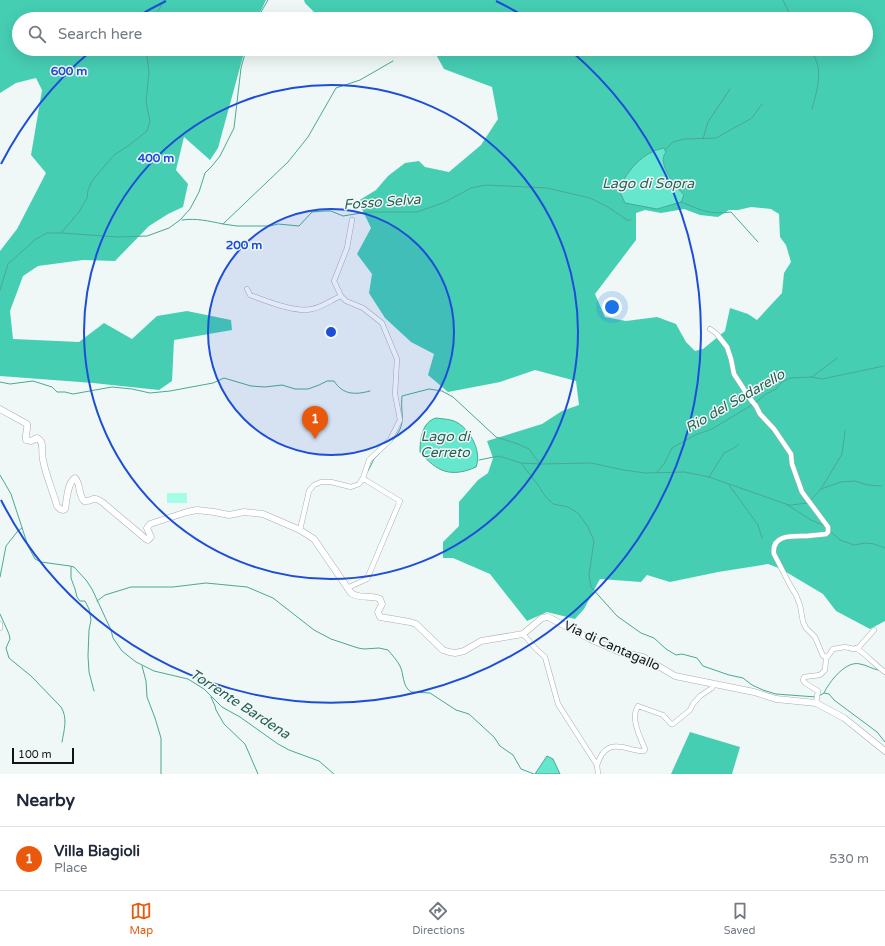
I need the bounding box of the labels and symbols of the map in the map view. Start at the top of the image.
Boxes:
text: 600 m [51,64,87,78]
text: 400 m [138,151,174,165]
water label: Lago di Sopra [602,175,695,192]
water label: Fosso Selva [343,191,422,213]
text: 200 m [226,238,262,252]
your location [602,297,622,317]
centre of rings [324,325,338,339]
water label: Rio del Sodarello [682,365,789,436]
pin: 1 [302,406,328,439]
water label: Lago di Cerreto [420,428,471,461]
street label: Via di Cantagallo [561,618,663,674]
water label: Torrente Bardena [187,665,294,743]
scale bar [12,746,74,765]

